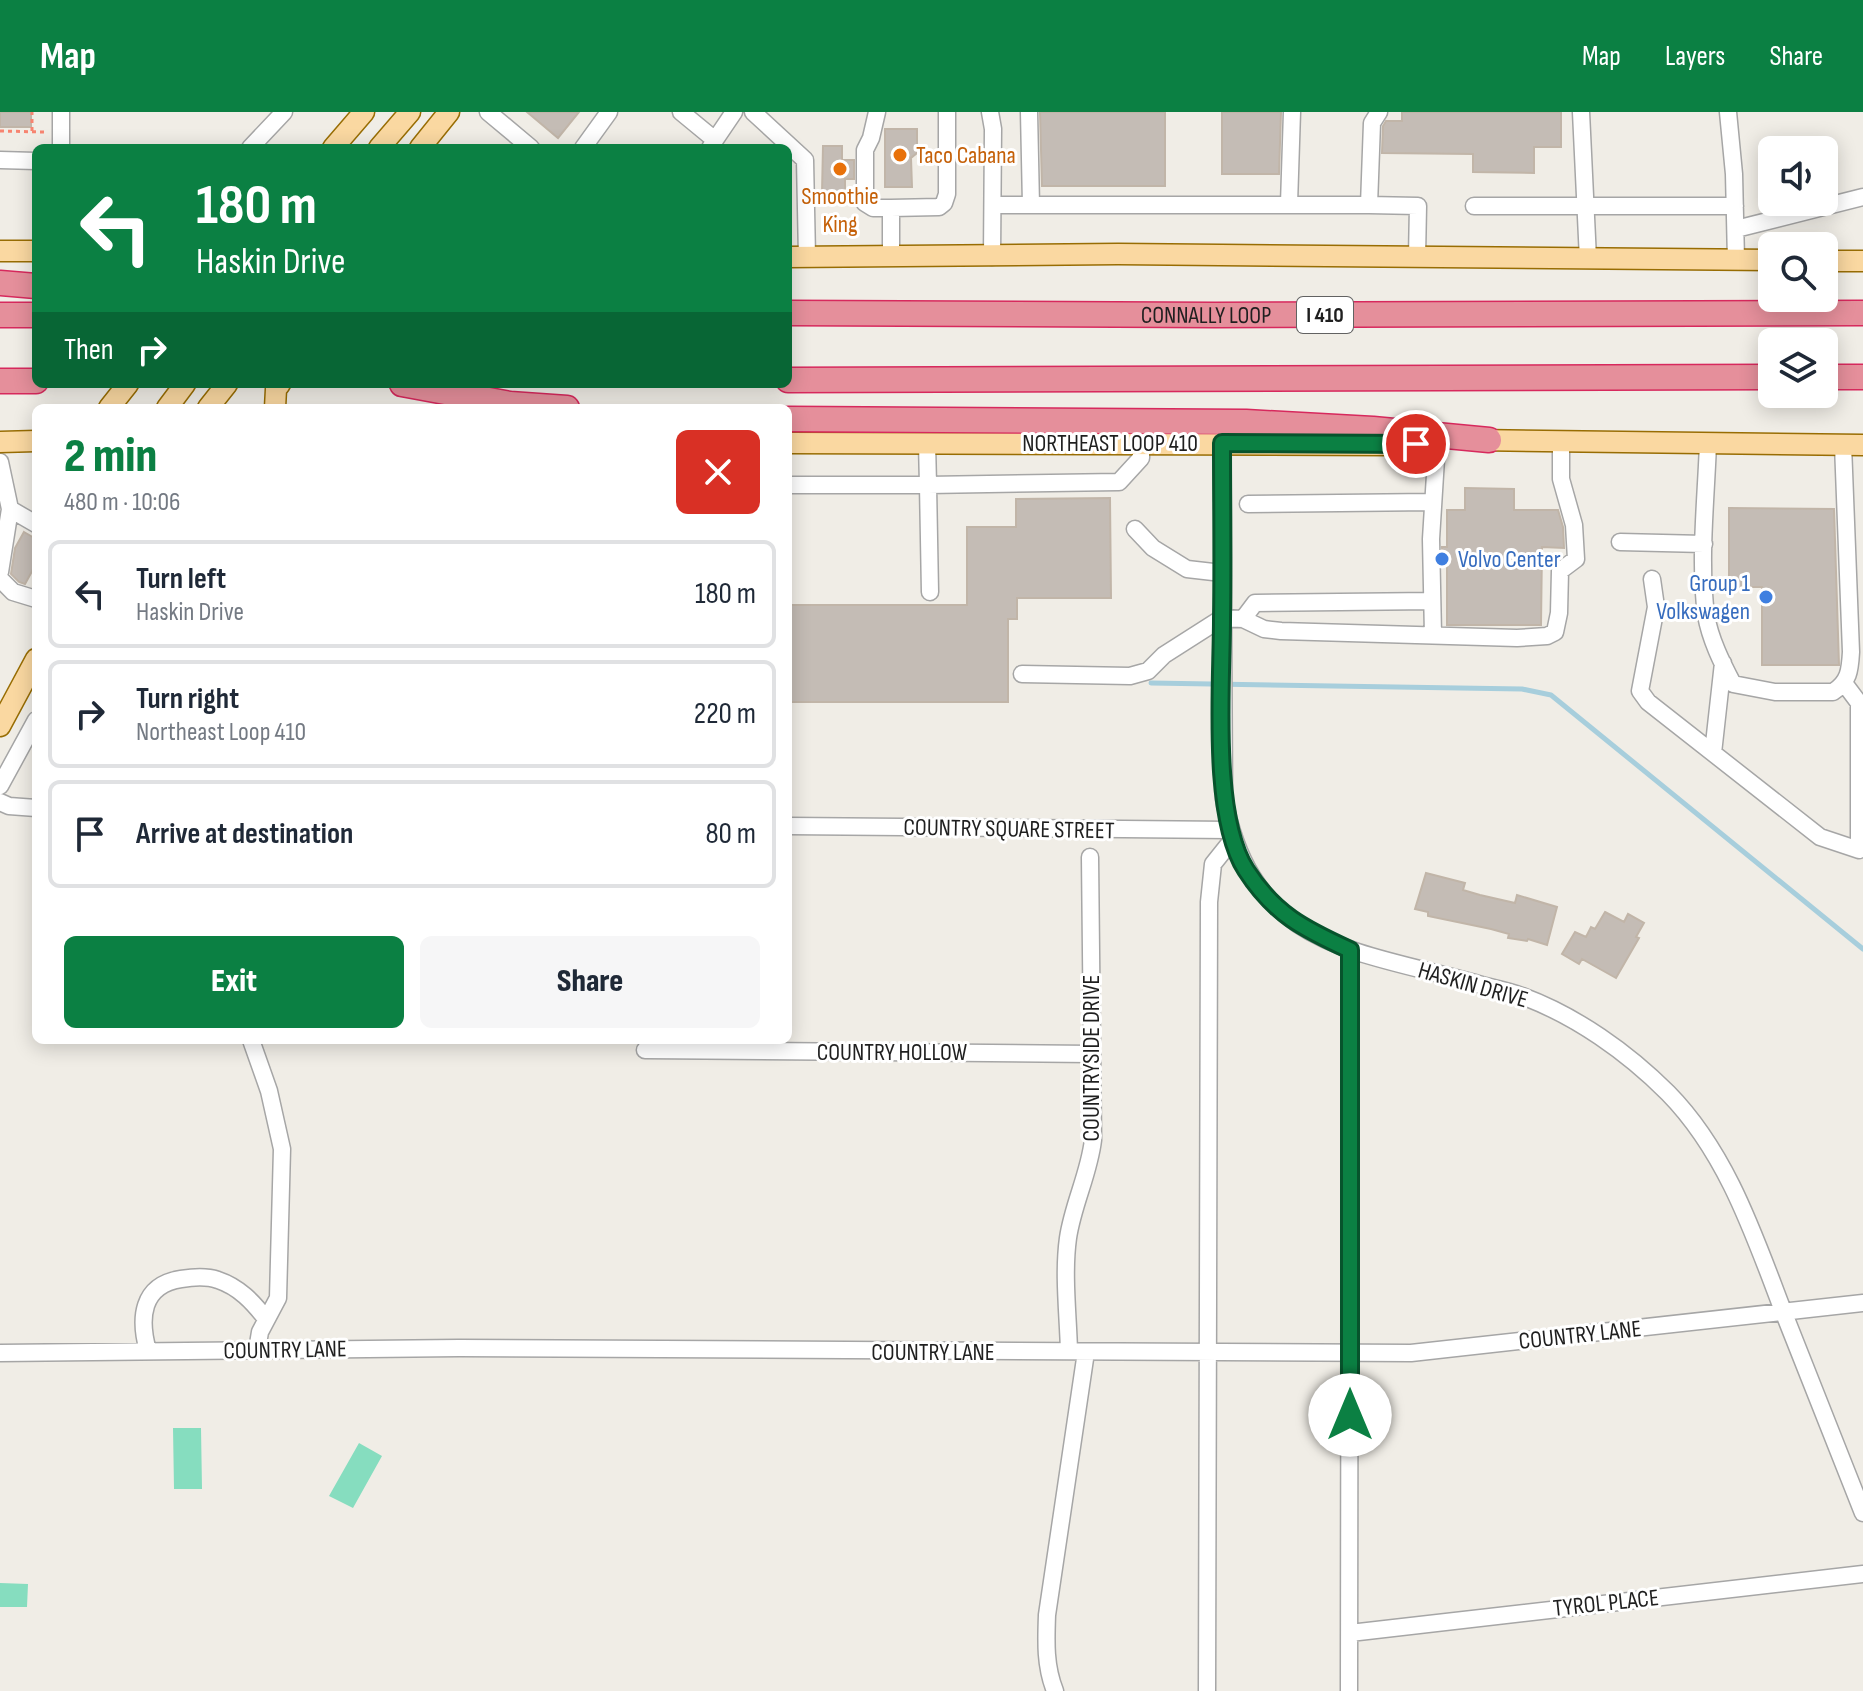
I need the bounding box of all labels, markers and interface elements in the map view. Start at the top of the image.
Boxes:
text: Map [40,34,96,79]
text: Map [1582,40,1621,73]
text: Layers [1665,40,1725,73]
text: Share [1769,40,1823,73]
map controls [1758,136,1838,408]
button: sound [1758,136,1838,216]
place label: Taco Cabana [916,141,1016,170]
marker: Taco Cabana [891,146,909,164]
marker: Smoothie King [831,160,849,178]
text: 180 m [196,173,317,240]
icon: left [64,176,168,280]
place label: Smoothie King [801,182,879,239]
button: search [1758,232,1838,312]
text: Haskin Drive [196,241,346,284]
road number: I 410 [1297,297,1353,333]
street label: CONNALLY LOOP [1141,300,1271,330]
icon: right [130,328,174,372]
button: layers [1758,328,1838,408]
text: Then [64,332,114,368]
pin [1382,410,1450,478]
icon: arrive [1394,422,1438,466]
text: 2 min [64,428,157,485]
street label: NORTHEAST LOOP 410 [1022,429,1198,458]
button: close [676,430,760,514]
text: 480 m · 10:06 [64,487,180,518]
place label: Volvo Center [1458,545,1561,574]
marker: Volvo Center [1433,550,1451,568]
text: Turn left [136,561,226,597]
place label: Group 1 Volkswagen [1656,569,1751,626]
icon: left [68,572,112,616]
text: 180 m [695,576,756,612]
marker: Group 1 Volkswagen [1757,588,1775,606]
text: Haskin Drive [136,597,244,628]
text: Turn right [136,681,239,717]
icon: right [68,692,112,736]
text: 220 m [694,696,756,732]
text: Northeast Loop 410 [136,717,306,748]
icon: arrive [68,812,112,856]
street label: COUNTRY SQUARE STREET [903,813,1115,845]
text: Arrive at destination [136,816,353,852]
text: 80 m [705,816,756,852]
button: Exit [64,936,404,1028]
button: Share [420,936,760,1028]
street label: HASKIN DRIVE [1415,956,1531,1014]
street label: COUNTRYSIDE DRIVE [1077,975,1106,1141]
street label: COUNTRY HOLLOW [817,1038,968,1067]
street label: COUNTRY LANE [1517,1314,1643,1356]
street label: COUNTRY LANE [223,1334,347,1366]
street label: COUNTRY LANE [871,1338,995,1367]
position arrow [1308,1373,1392,1457]
street label: TYROL PLACE [1552,1583,1660,1623]

